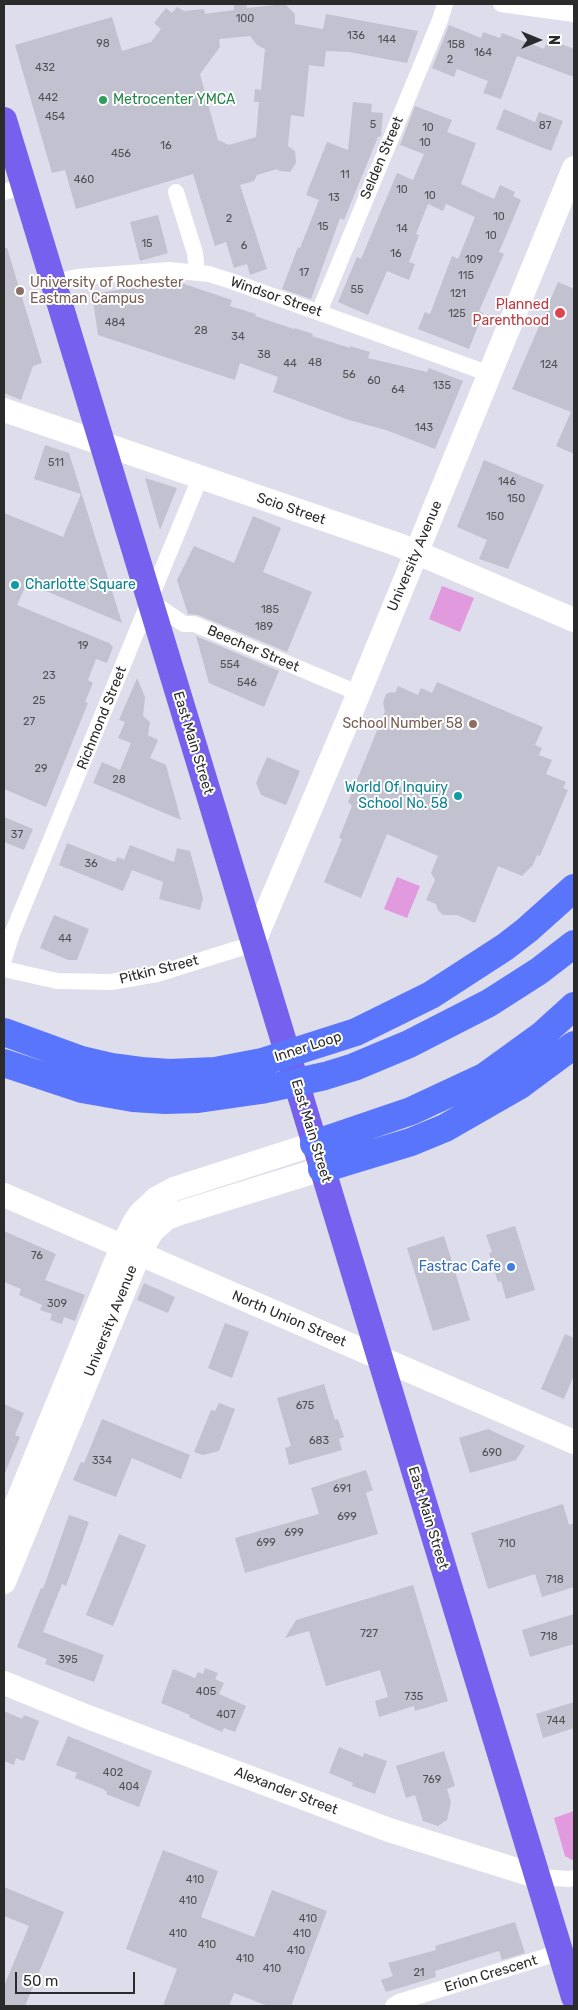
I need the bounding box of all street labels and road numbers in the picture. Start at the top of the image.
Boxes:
street label: Selden Street [357,114,407,202]
street label: Windsor Street [228,273,324,321]
street label: Scio Street [254,489,328,529]
street label: University Avenue [384,498,446,614]
street label: Beecher Street [204,622,302,676]
street label: Richmond Street [74,664,130,772]
street label: East Main Street [169,689,217,797]
street label: Pitkin Street [118,952,200,988]
street label: Inner Loop [272,1028,344,1066]
street label: East Main Street [287,1077,335,1185]
street label: University Avenue [81,1263,141,1379]
street label: North Union Street [229,1287,349,1351]
street label: East Main Street [404,1464,452,1572]
street label: Alexander Street [232,1764,340,1818]
street label: Erion Crescent [443,1952,539,1996]

